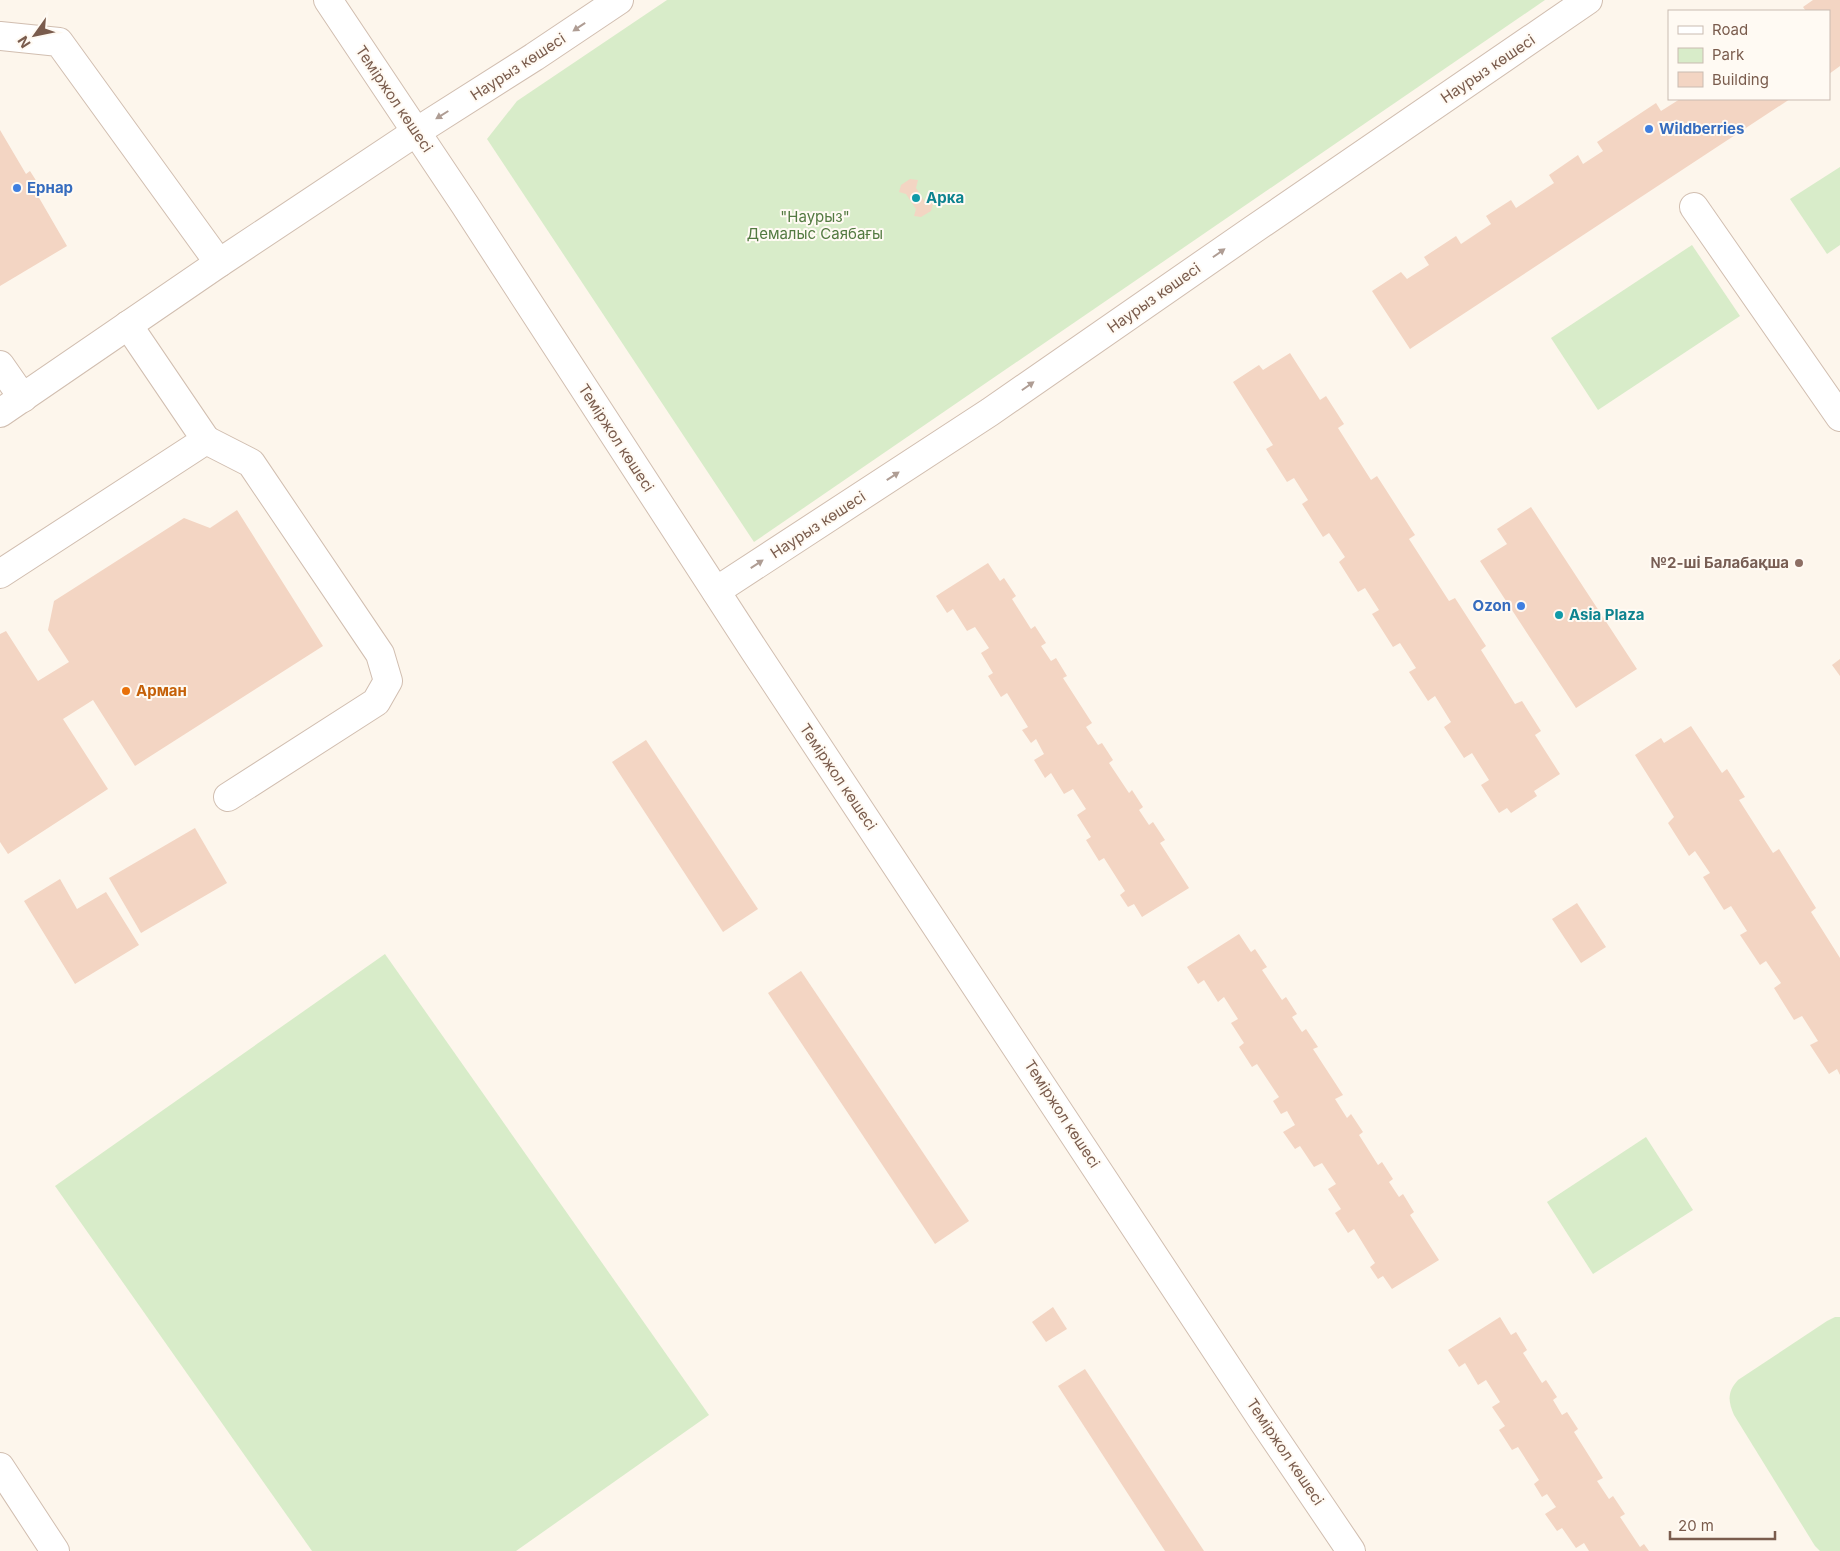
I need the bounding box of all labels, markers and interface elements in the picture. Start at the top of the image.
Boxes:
north arrow [10,10,60,60]
legend [1668,10,1830,100]
text: Road [1712,20,1748,39]
one-way arrow [572,22,586,32]
street label: Наурыз көшесі [467,29,569,104]
street label: Наурыз көшесі [1437,30,1539,107]
text: N [14,33,34,51]
street label: Теміржол көшесі [352,42,437,156]
text: Park [1712,45,1745,64]
text: Building [1712,70,1769,89]
one-way arrow [436,111,449,120]
place label: Wildberries [1659,119,1744,138]
marker: Wildberries [1643,123,1655,135]
place label: Ернар [27,178,73,197]
marker: Ернар [11,182,23,194]
place label: Арка [926,188,964,207]
marker: Арка [910,192,922,204]
park label: "Наурыз" Демалыс Саябағы [747,207,883,243]
one-way arrow [1212,248,1226,258]
street label: Наурыз көшесі [1103,258,1204,337]
street label: Теміржол көшесі [574,380,658,495]
one-way arrow [1022,381,1035,391]
one-way arrow [886,471,900,481]
street label: Наурыз көшесі [767,487,869,562]
place label: №2-ші Балабақша [1651,553,1789,572]
marker: №2-ші Балабақша [1793,557,1805,569]
one-way arrow [750,560,763,569]
place label: Ozon [1473,596,1511,615]
marker: Ozon [1515,600,1527,612]
place label: Asia Plaza [1569,605,1645,624]
marker: Asia Plaza [1553,609,1565,621]
place label: Арман [136,681,187,700]
marker: Арман [120,685,132,697]
street label: Теміржол көшесі [796,720,881,834]
street label: Теміржол көшесі [1020,1056,1104,1171]
street label: Теміржол көшесі [1243,1395,1328,1509]
scale bar [1670,1508,1775,1540]
text: 20 m [1678,1516,1714,1535]

